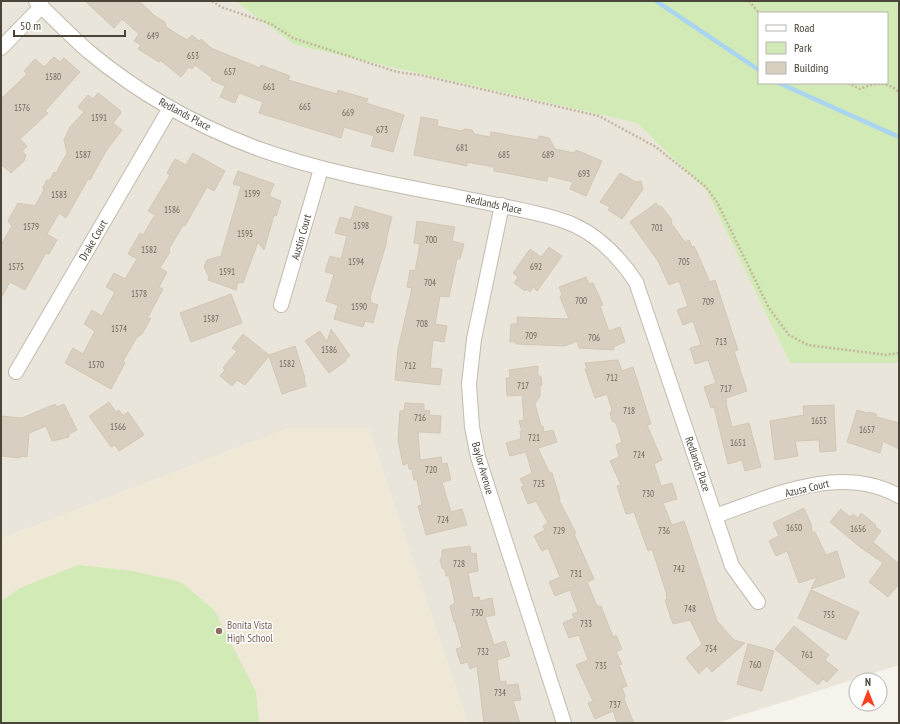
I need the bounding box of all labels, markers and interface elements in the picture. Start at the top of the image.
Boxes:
scale bar [14,12,125,38]
legend [758,12,888,84]
text: 50 m [20,18,41,33]
text: Road [794,20,814,35]
house number: 649 [147,30,159,41]
text: Park [794,40,812,55]
house number: 653 [187,50,199,61]
text: Building [794,60,829,75]
house number: 657 [224,66,236,77]
house number: 1580 [45,71,61,82]
house number: 661 [263,81,275,92]
street label: Redlands Place [157,94,214,134]
house number: 665 [299,101,311,112]
house number: 1576 [14,102,30,113]
house number: 669 [342,107,354,118]
house number: 1591 [91,112,107,123]
house number: 673 [376,124,388,135]
house number: 681 [456,142,468,153]
house number: 1587 [75,149,91,160]
house number: 685 [498,149,510,160]
house number: 689 [542,149,554,160]
house number: 693 [578,168,590,179]
house number: 1599 [244,188,260,199]
house number: 1583 [51,189,67,200]
street label: Redlands Place [465,191,524,217]
house number: 1586 [164,204,180,215]
street label: Austin Court [288,213,314,261]
street label: Drake Court [76,217,110,263]
house number: 1598 [353,220,369,231]
house number: 1579 [23,221,39,232]
house number: 701 [651,222,663,233]
house number: 1595 [237,228,253,239]
house number: 700 [425,234,437,245]
house number: 1582 [141,244,157,255]
house number: 1594 [348,256,364,267]
house number: 705 [678,256,690,267]
house number: 1575 [8,261,24,272]
house number: 692 [530,261,542,272]
house number: 1591 [219,266,235,277]
house number: 704 [424,277,436,288]
house number: 1578 [131,288,147,299]
house number: 700 [575,295,587,306]
house number: 709 [702,296,714,307]
house number: 1590 [351,301,367,312]
house number: 1587 [203,313,219,324]
house number: 708 [416,318,428,329]
house number: 1574 [111,323,127,334]
house number: 709 [525,330,537,341]
house number: 706 [588,332,600,343]
house number: 713 [715,336,727,347]
house number: 1586 [321,344,337,355]
house number: 1582 [279,358,295,369]
house number: 1570 [88,359,104,370]
house number: 712 [404,360,416,371]
house number: 712 [606,372,618,383]
house number: 717 [517,380,529,391]
house number: 717 [720,383,732,394]
house number: 718 [623,405,635,416]
house number: 716 [414,412,426,423]
house number: 1655 [811,415,827,426]
house number: 1566 [110,421,126,432]
house number: 1657 [859,424,875,435]
house number: 721 [528,432,540,443]
street label: Redlands Place [682,435,714,494]
house number: 1651 [730,437,746,448]
street label: Baylor Avenue [469,440,497,496]
house number: 724 [633,449,645,460]
house number: 720 [425,464,437,475]
street label: Azusa Court [784,476,830,500]
house number: 725 [533,478,545,489]
house number: 730 [642,488,654,499]
house number: 724 [437,514,449,525]
house number: 1650 [786,522,802,533]
house number: 1656 [850,523,866,534]
house number: 729 [553,525,565,536]
house number: 736 [658,525,670,536]
house number: 728 [453,558,465,569]
house number: 742 [673,563,685,574]
house number: 731 [570,568,582,579]
house number: 748 [684,603,696,614]
house number: 730 [471,607,483,618]
house number: 755 [823,609,835,620]
place label: Bonita Vista High School [227,618,273,645]
house number: 733 [580,618,592,629]
marker: Bonita Vista High School [214,626,224,636]
house number: 754 [705,643,717,654]
house number: 732 [477,646,489,657]
house number: 761 [801,649,813,660]
house number: 760 [749,659,761,670]
house number: 735 [595,660,607,671]
north arrow [848,672,888,712]
text: N [865,675,871,689]
house number: 734 [494,687,506,698]
house number: 737 [609,699,621,710]

